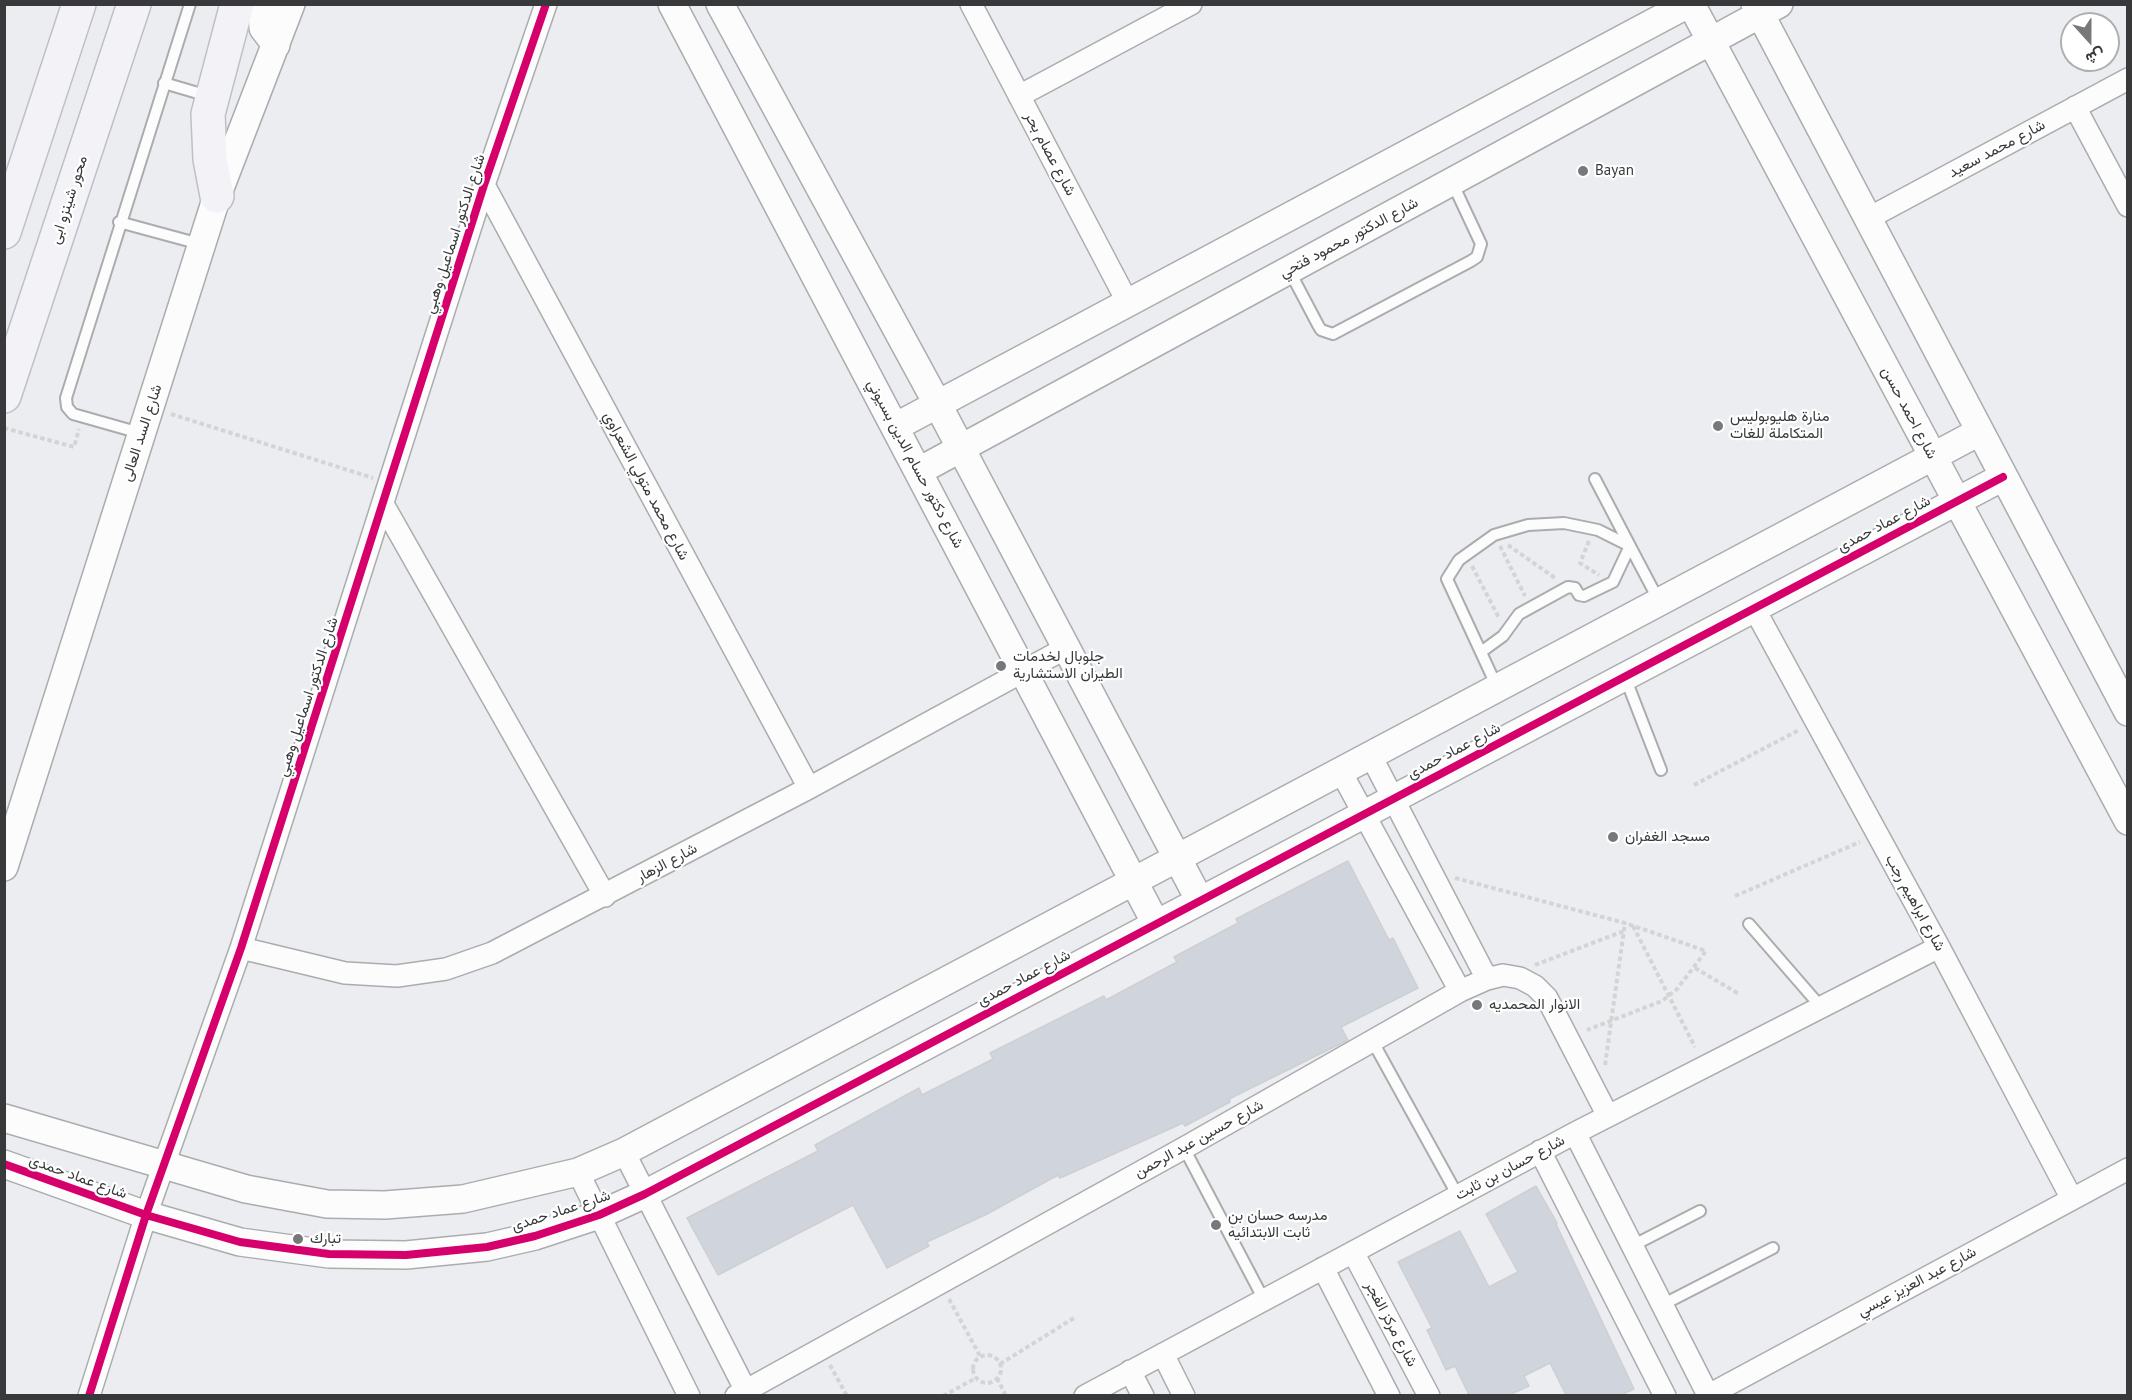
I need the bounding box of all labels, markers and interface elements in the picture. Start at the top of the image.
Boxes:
north arrow [2060,12,2120,72]
text: ش [2083,44,2108,70]
street label: شارع عصام بحر [1020,109,1080,199]
street label: شارع محمد سعيد [1946,116,2048,182]
street label: شارع الدكتور اسماعيل وهبي [421,152,489,316]
street label: محور شينزو ابى [46,154,92,246]
place label: Bayan [1595,162,1634,180]
marker: Bayan [1576,164,1590,178]
street label: شارع الدكتور محمود فتحي [1277,194,1421,282]
street label: شارع احمد حسن [1877,364,1941,462]
street label: شارع دكتور حسام الدين بسيوني [863,377,967,551]
street label: شارع السد العالى [118,382,166,484]
place label: منارة هليوبوليس المتكاملة للغات [1730,408,1829,443]
street label: شارع محمد متولي الشعراوي [599,409,693,563]
marker: منارة هليوبوليس المتكاملة للغات [1711,419,1725,433]
street label: شارع عماد حمدى [1834,492,1934,556]
street label: شارع الدكتور اسماعيل وهبي [274,615,342,779]
place label: جلوبال لخدمات الطيران الاستشارية [1013,648,1123,683]
marker: جلوبال لخدمات الطيران الاستشارية [994,659,1008,673]
street label: شارع عماد حمدى [1404,719,1504,783]
place label: مسجد الغفران [1625,828,1710,846]
marker: مسجد الغفران [1606,830,1620,844]
street label: شارع الزهار [634,840,700,886]
street label: شارع ابراهيم رجب [1881,852,1949,954]
street label: شارع عماد حمدى [974,946,1074,1010]
place label: الانوار المحمديه [1489,996,1580,1014]
marker: الانوار المحمديه [1470,998,1484,1012]
street label: شارع حسين عبد الرحمن [1131,1096,1267,1182]
street label: شارع حسان بن ثابت [1452,1132,1568,1204]
street label: شارع عماد حمدى [27,1151,129,1203]
street label: شارع عماد حمدى [509,1187,613,1235]
place label: مدرسه حسان بن ثابت الابتدائيه [1228,1207,1328,1242]
marker: مدرسه حسان بن ثابت الابتدائيه [1209,1218,1223,1232]
place label: تبارك [310,1230,341,1248]
marker: تبارك [291,1232,305,1246]
street label: شارع عبد العزيز عيسي [1855,1243,1979,1321]
street label: شارع مركز الفجر [1361,1278,1421,1370]

